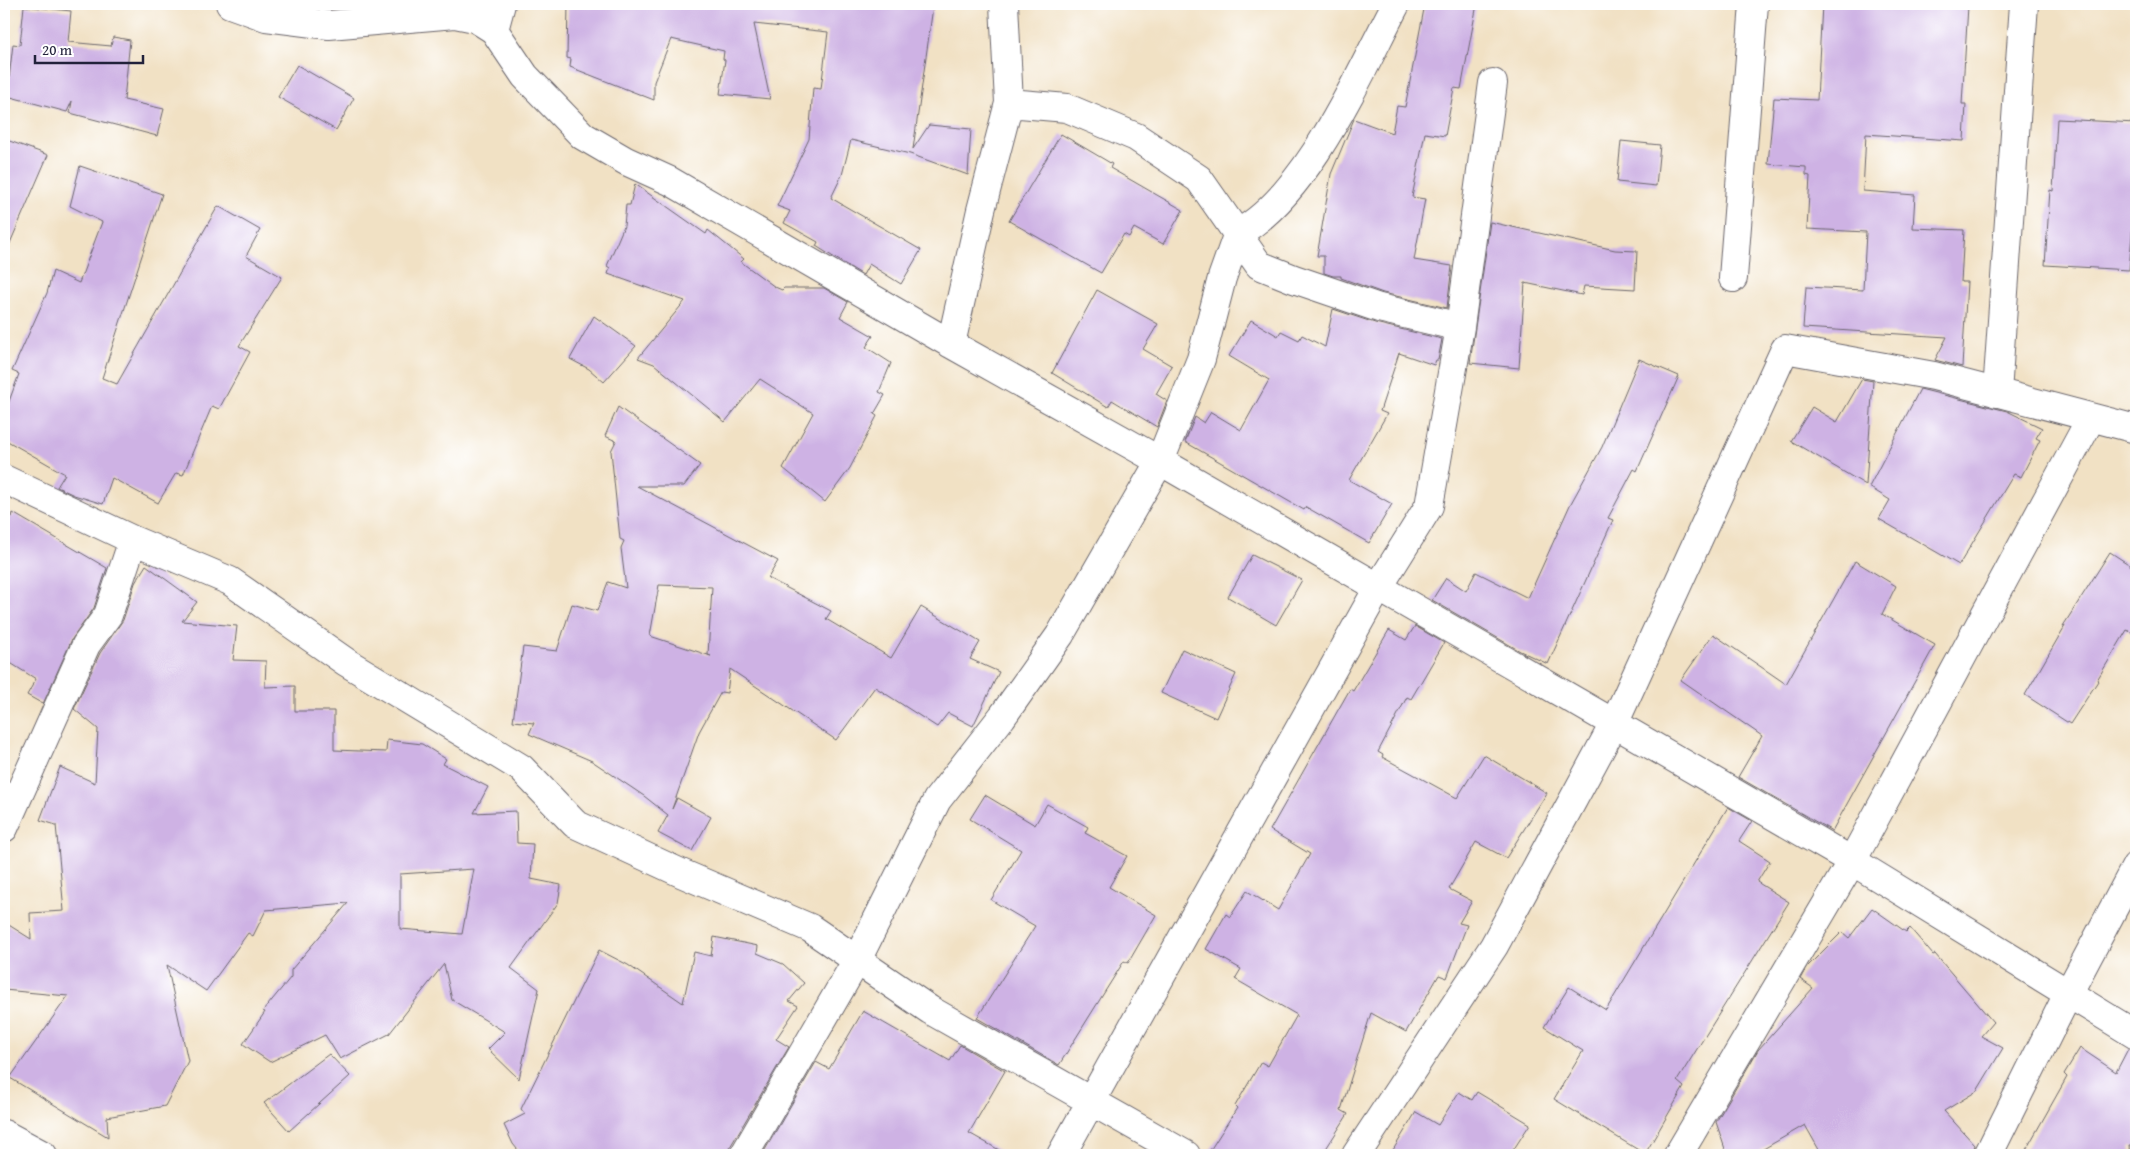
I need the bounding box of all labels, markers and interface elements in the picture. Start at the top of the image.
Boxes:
scale bar [35,32,142,64]
text: 20 m [42,39,73,60]

